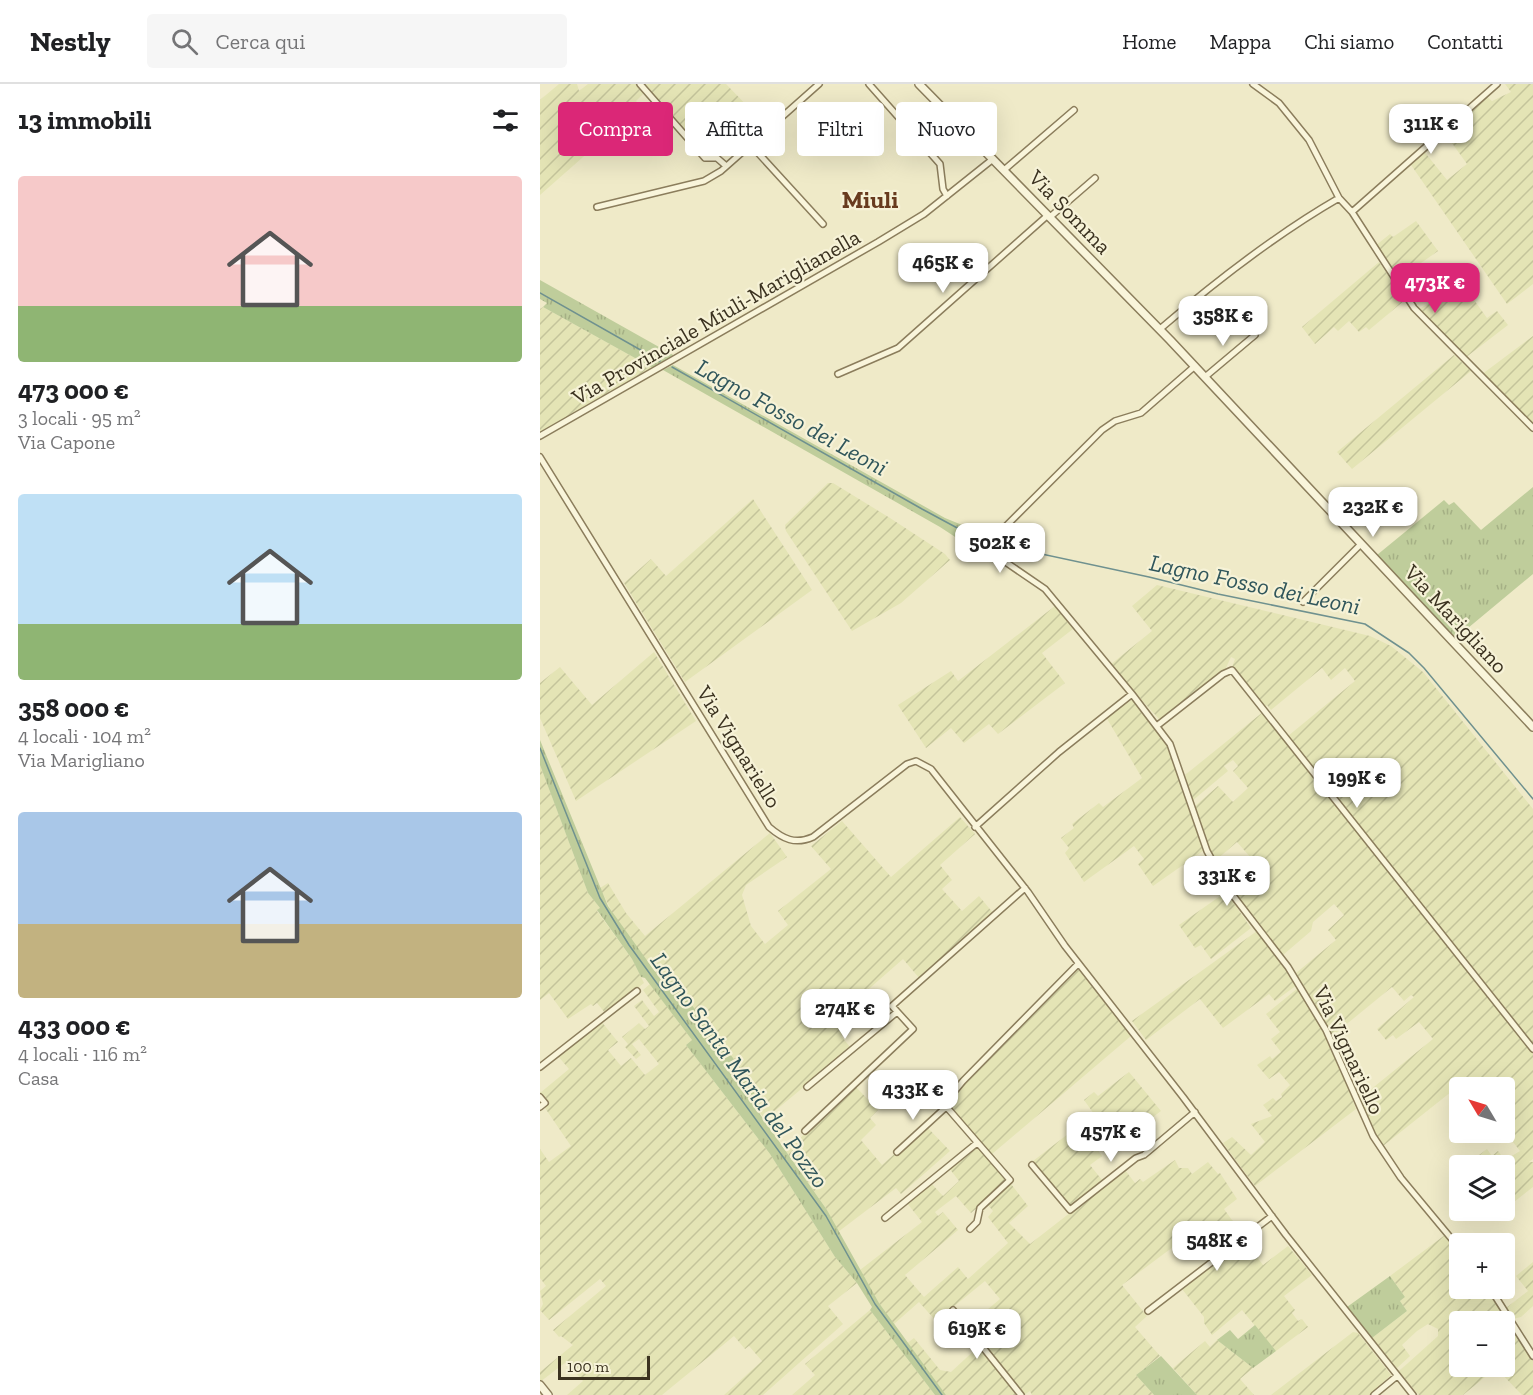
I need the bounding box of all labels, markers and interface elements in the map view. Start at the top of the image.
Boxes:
search box [147,14,567,68]
text: Nestly [30,25,111,58]
icon: search [168,25,201,58]
text: Cerca qui [216,28,305,55]
text: Home [1122,29,1176,54]
text: Mappa [1209,29,1271,54]
text: Chi siamo [1304,29,1394,54]
text: Contatti [1427,29,1503,54]
chip: Compra [558,102,673,156]
chip: Affitta [685,102,785,156]
chip: Filtri [797,102,884,156]
chip: Nuovo [896,102,997,156]
text: 13 immobili [18,104,151,136]
icon: filters [489,104,522,137]
pin: 311K € [1382,104,1480,155]
text: 311K € [1403,111,1459,135]
street label: Via Somma [1022,163,1117,260]
district label: Miuli [842,185,898,214]
icon: home [216,215,324,323]
street label: Via Provinciale Miuli-Mariglianella [566,223,865,411]
pin: 465K € [894,243,992,294]
text: 465K € [912,250,974,274]
pin: 473K € [1386,263,1484,314]
text: 473K € [1405,270,1465,294]
pin: 358K € [1174,296,1272,347]
text: 358K € [1193,303,1253,327]
water label: Lagno Fosso dei Leoni [691,352,893,482]
text: 473 000 € [18,374,129,406]
text: 3 locali · 95 m² [18,406,141,430]
text: Via Capone [18,430,115,454]
pin: 232K € [1324,487,1422,538]
text: 232K € [1342,494,1404,518]
pin: 502K € [951,523,1049,574]
text: 502K € [969,530,1031,554]
icon: home [216,533,324,641]
water label: Lagno Fosso dei Leoni [1147,547,1363,621]
street label: Via Marigliano [1398,558,1513,679]
street label: Via Vignariello [690,680,787,813]
text: 358 000 € [18,692,130,724]
text: 4 locali · 104 m² [18,724,151,748]
text: Via Marigliano [18,748,145,772]
pin: 199K € [1308,758,1406,809]
text: 199K € [1328,765,1386,789]
icon: home [216,851,324,959]
pin: 331K € [1178,856,1276,907]
text: 331K € [1198,863,1256,887]
water label: Lagno Santa Maria del Pozzo [645,946,835,1194]
street label: Via Vignariello [1307,980,1391,1119]
pin: 274K € [796,989,894,1040]
text: 274K € [815,996,875,1020]
text: 433 000 € [18,1010,131,1042]
text: 4 locali · 116 m² [18,1042,147,1066]
text: Casa [18,1066,59,1090]
pin: 433K € [864,1070,962,1121]
text: 433K € [882,1077,944,1101]
north arrow [1449,1077,1515,1143]
map controls [1449,1077,1515,1377]
pin: 457K € [1062,1112,1160,1163]
text: 457K € [1081,1119,1141,1143]
button: layers [1449,1155,1515,1221]
pin: 548K € [1168,1221,1266,1272]
text: 548K € [1186,1228,1248,1252]
button: + [1449,1233,1515,1299]
pin: 619K € [928,1309,1026,1360]
button: − [1449,1311,1515,1377]
text: 619K € [948,1316,1006,1340]
scale bar [558,1353,650,1380]
text: 100 m [567,1357,609,1376]

